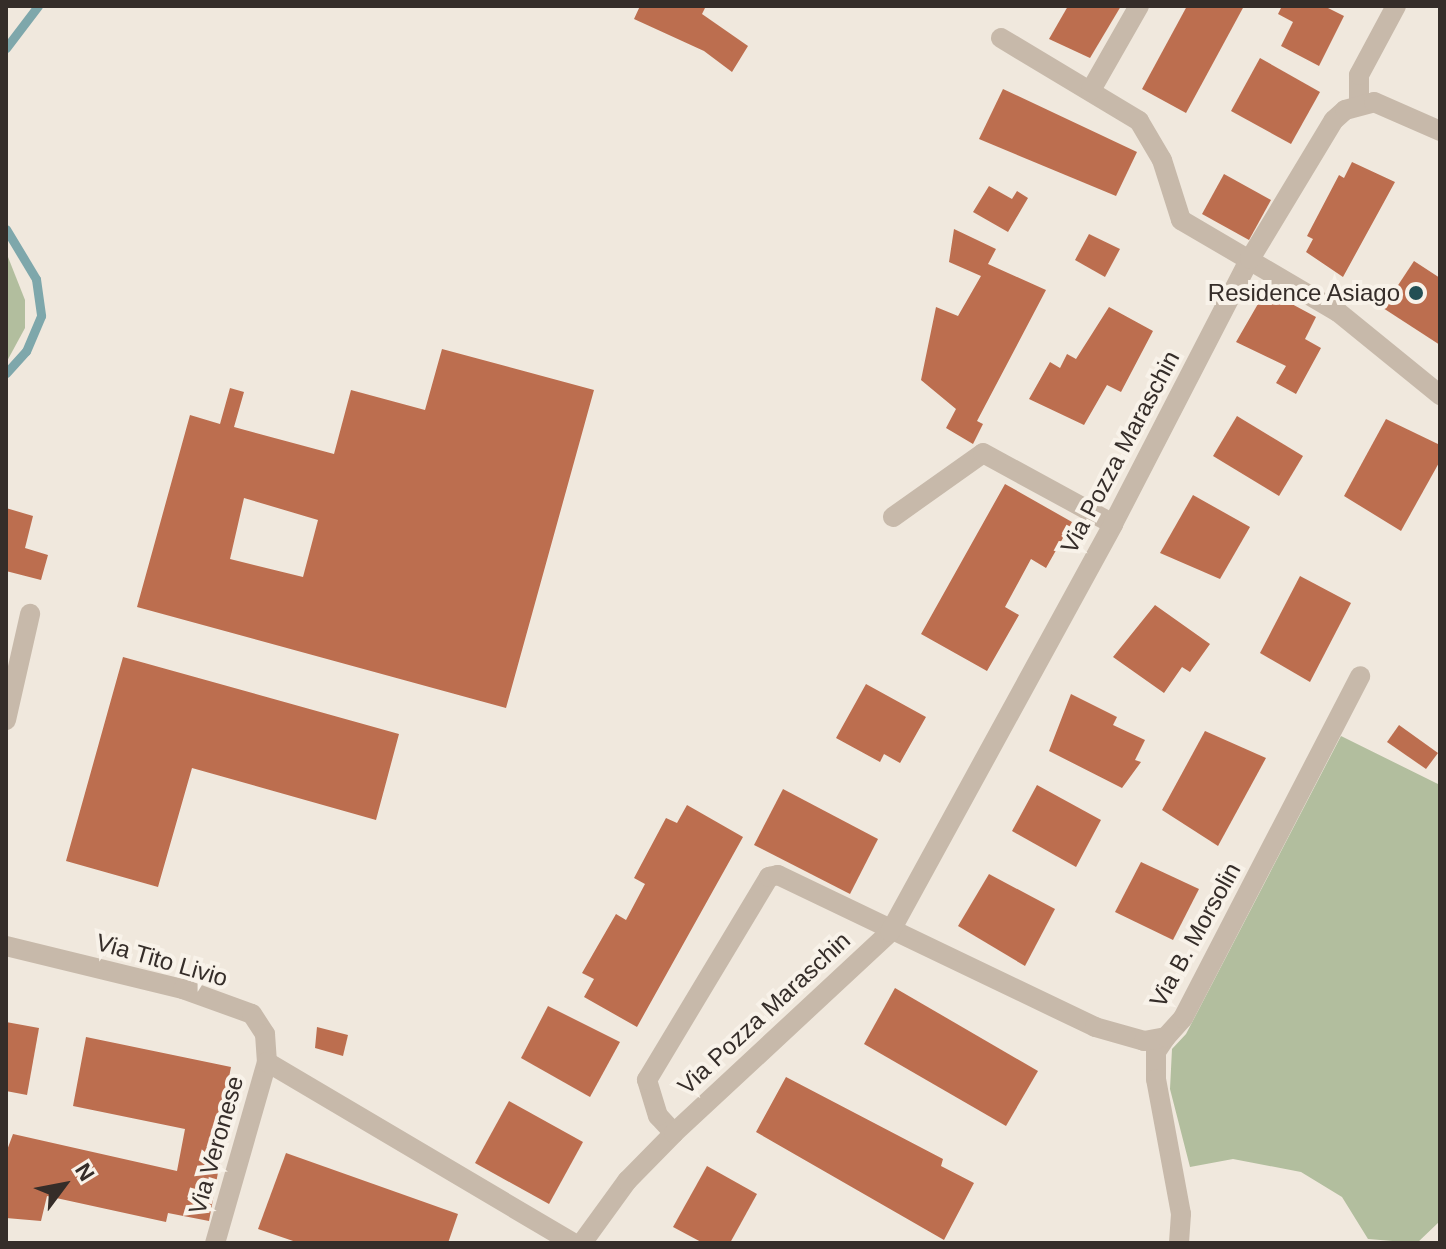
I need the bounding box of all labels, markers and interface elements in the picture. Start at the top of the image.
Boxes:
place label: Residence Asiago [1207,279,1400,307]
marker: Residence Asiago [1407,284,1425,302]
street label: Via Pozza Maraschin [1054,346,1186,558]
street label: Via B. Morsolin [1143,858,1247,1012]
street label: Via Pozza Maraschin [672,926,856,1100]
street label: Via Tito Livio [93,927,231,993]
street label: Via Veronese [183,1073,249,1217]
north arrow [24,1145,104,1225]
text: N [70,1159,100,1185]

